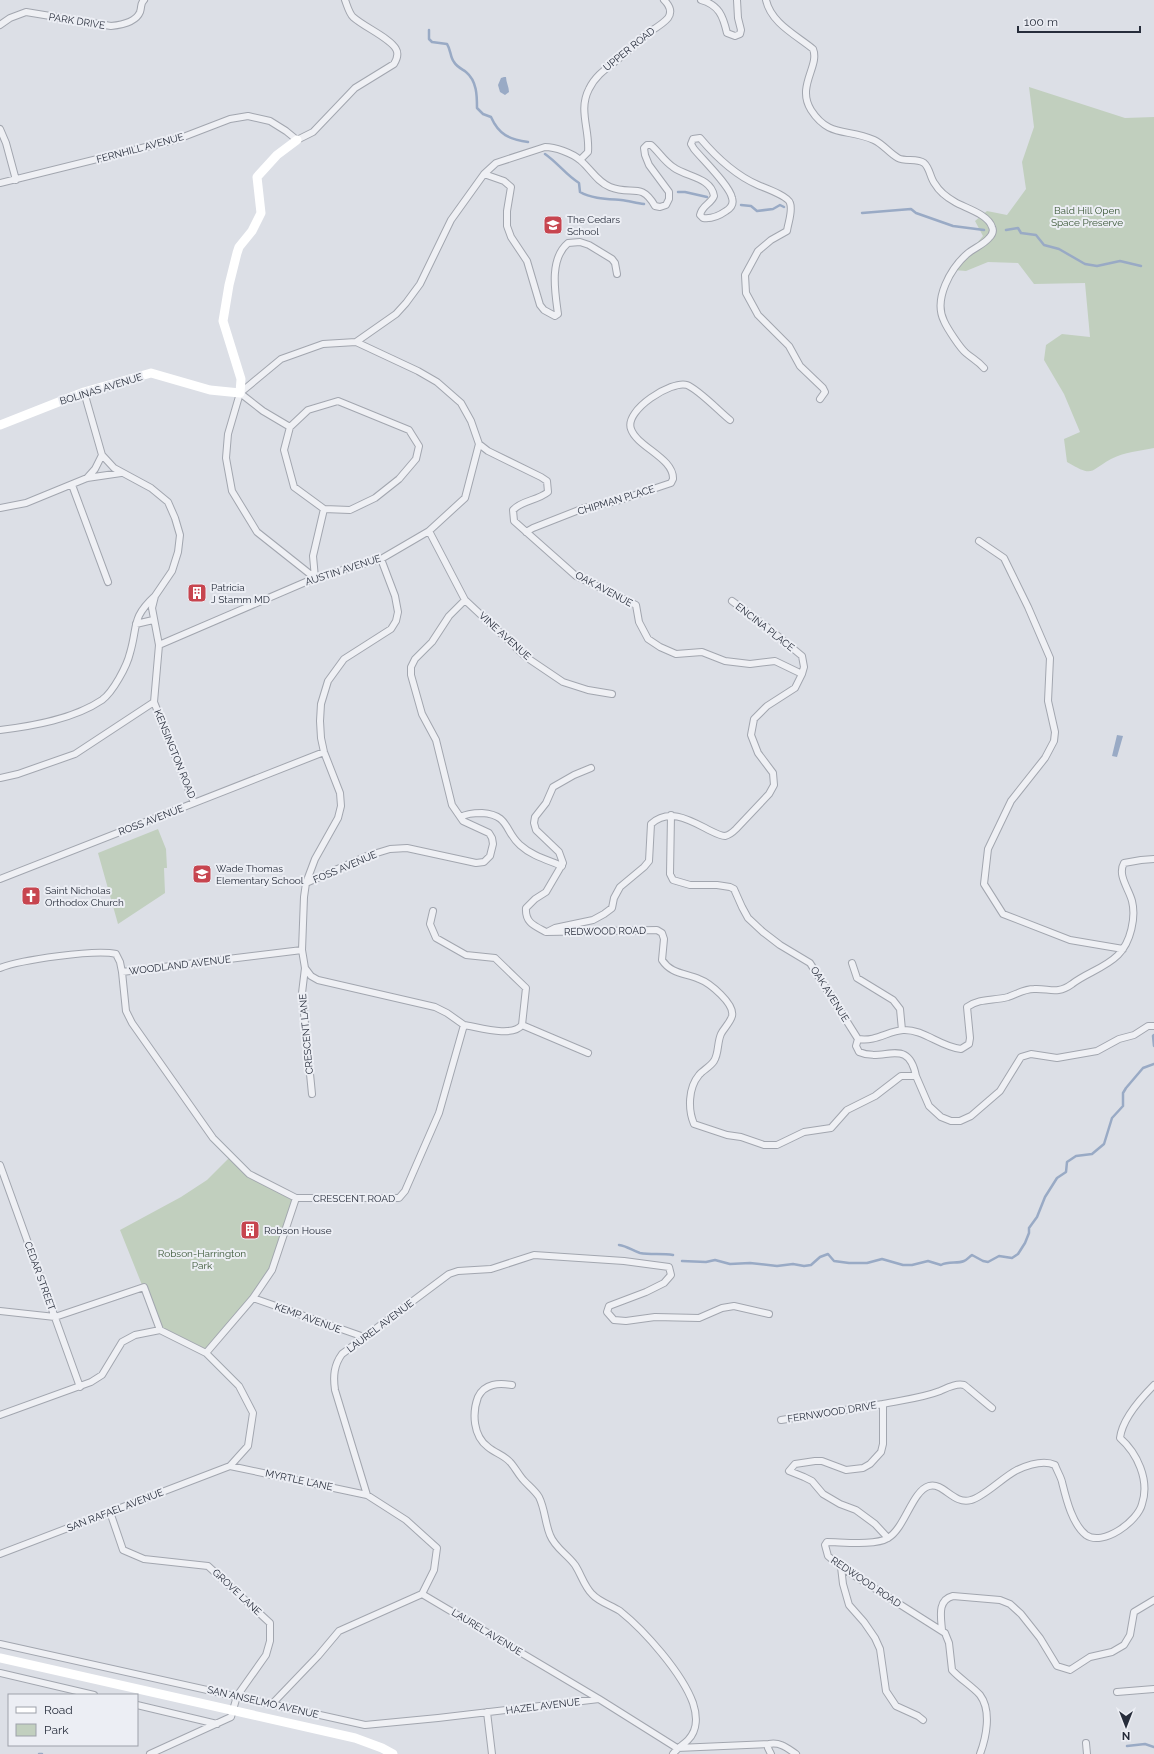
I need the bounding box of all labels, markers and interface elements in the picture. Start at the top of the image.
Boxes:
scale bar [1018,8,1140,34]
street label: PARK DRIVE [48,11,106,31]
text: 100 m [1024,15,1058,29]
street label: UPPER ROAD [601,25,657,73]
street label: FERNHILL AVENUE [95,131,185,165]
park label: Bald Hill Open Space Preserve [1051,205,1123,228]
school or university icon: The Cedars School [542,214,564,236]
place label: The Cedars School [567,214,620,237]
street label: BOLINAS AVENUE [58,371,144,407]
street label: CHIPMAN PLACE [576,483,656,517]
street label: AUSTIN AVENUE [304,553,382,587]
street label: OAK AVENUE [574,569,634,609]
building icon: Patricia J Stamm MD [186,582,208,604]
place label: Patricia J Stamm MD [211,582,270,605]
street label: ENCINA PLACE [733,601,797,653]
street label: VINE AVENUE [477,610,533,662]
street label: KENSINGTON ROAD [152,708,198,800]
street label: ROSS AVENUE [117,803,185,837]
street label: FOSS AVENUE [312,849,378,885]
school or university icon: Wade Thomas Elementary School [191,863,213,885]
place label: Wade Thomas Elementary School [216,863,304,886]
church icon: Saint Nicholas Orthodox Church [20,885,42,907]
place label: Saint Nicholas Orthodox Church [45,885,124,908]
street label: REDWOOD ROAD [564,925,646,937]
street label: WOODLAND AVENUE [128,953,232,977]
street label: OAK AVENUE [809,964,851,1024]
street label: CRESCENT LANE [297,993,315,1075]
street label: CRESCENT ROAD [313,1193,395,1204]
building icon: Robson House [239,1219,261,1241]
place label: Robson House [264,1225,332,1236]
street label: CEDAR STREET [22,1240,58,1312]
park label: Robson-Harrington Park [158,1248,246,1271]
street label: LAUREL AVENUE [344,1297,416,1355]
street label: KEMP AVENUE [273,1301,343,1335]
street label: FERNWOOD DRIVE [787,1400,877,1424]
street label: MYRTLE LANE [264,1467,334,1493]
street label: SAN RAFAEL AVENUE [65,1486,165,1534]
street label: REDWOOD ROAD [829,1554,903,1610]
street label: GROVE LANE [210,1567,264,1617]
street label: LAUREL AVENUE [450,1607,524,1657]
street label: SAN ANSELMO AVENUE [206,1684,320,1720]
legend [8,1694,138,1746]
street label: HAZEL AVENUE [505,1696,581,1716]
text: Road [44,1703,73,1717]
north arrow [1106,1706,1146,1746]
text: Park [44,1723,69,1737]
text: N [1122,1729,1130,1742]

